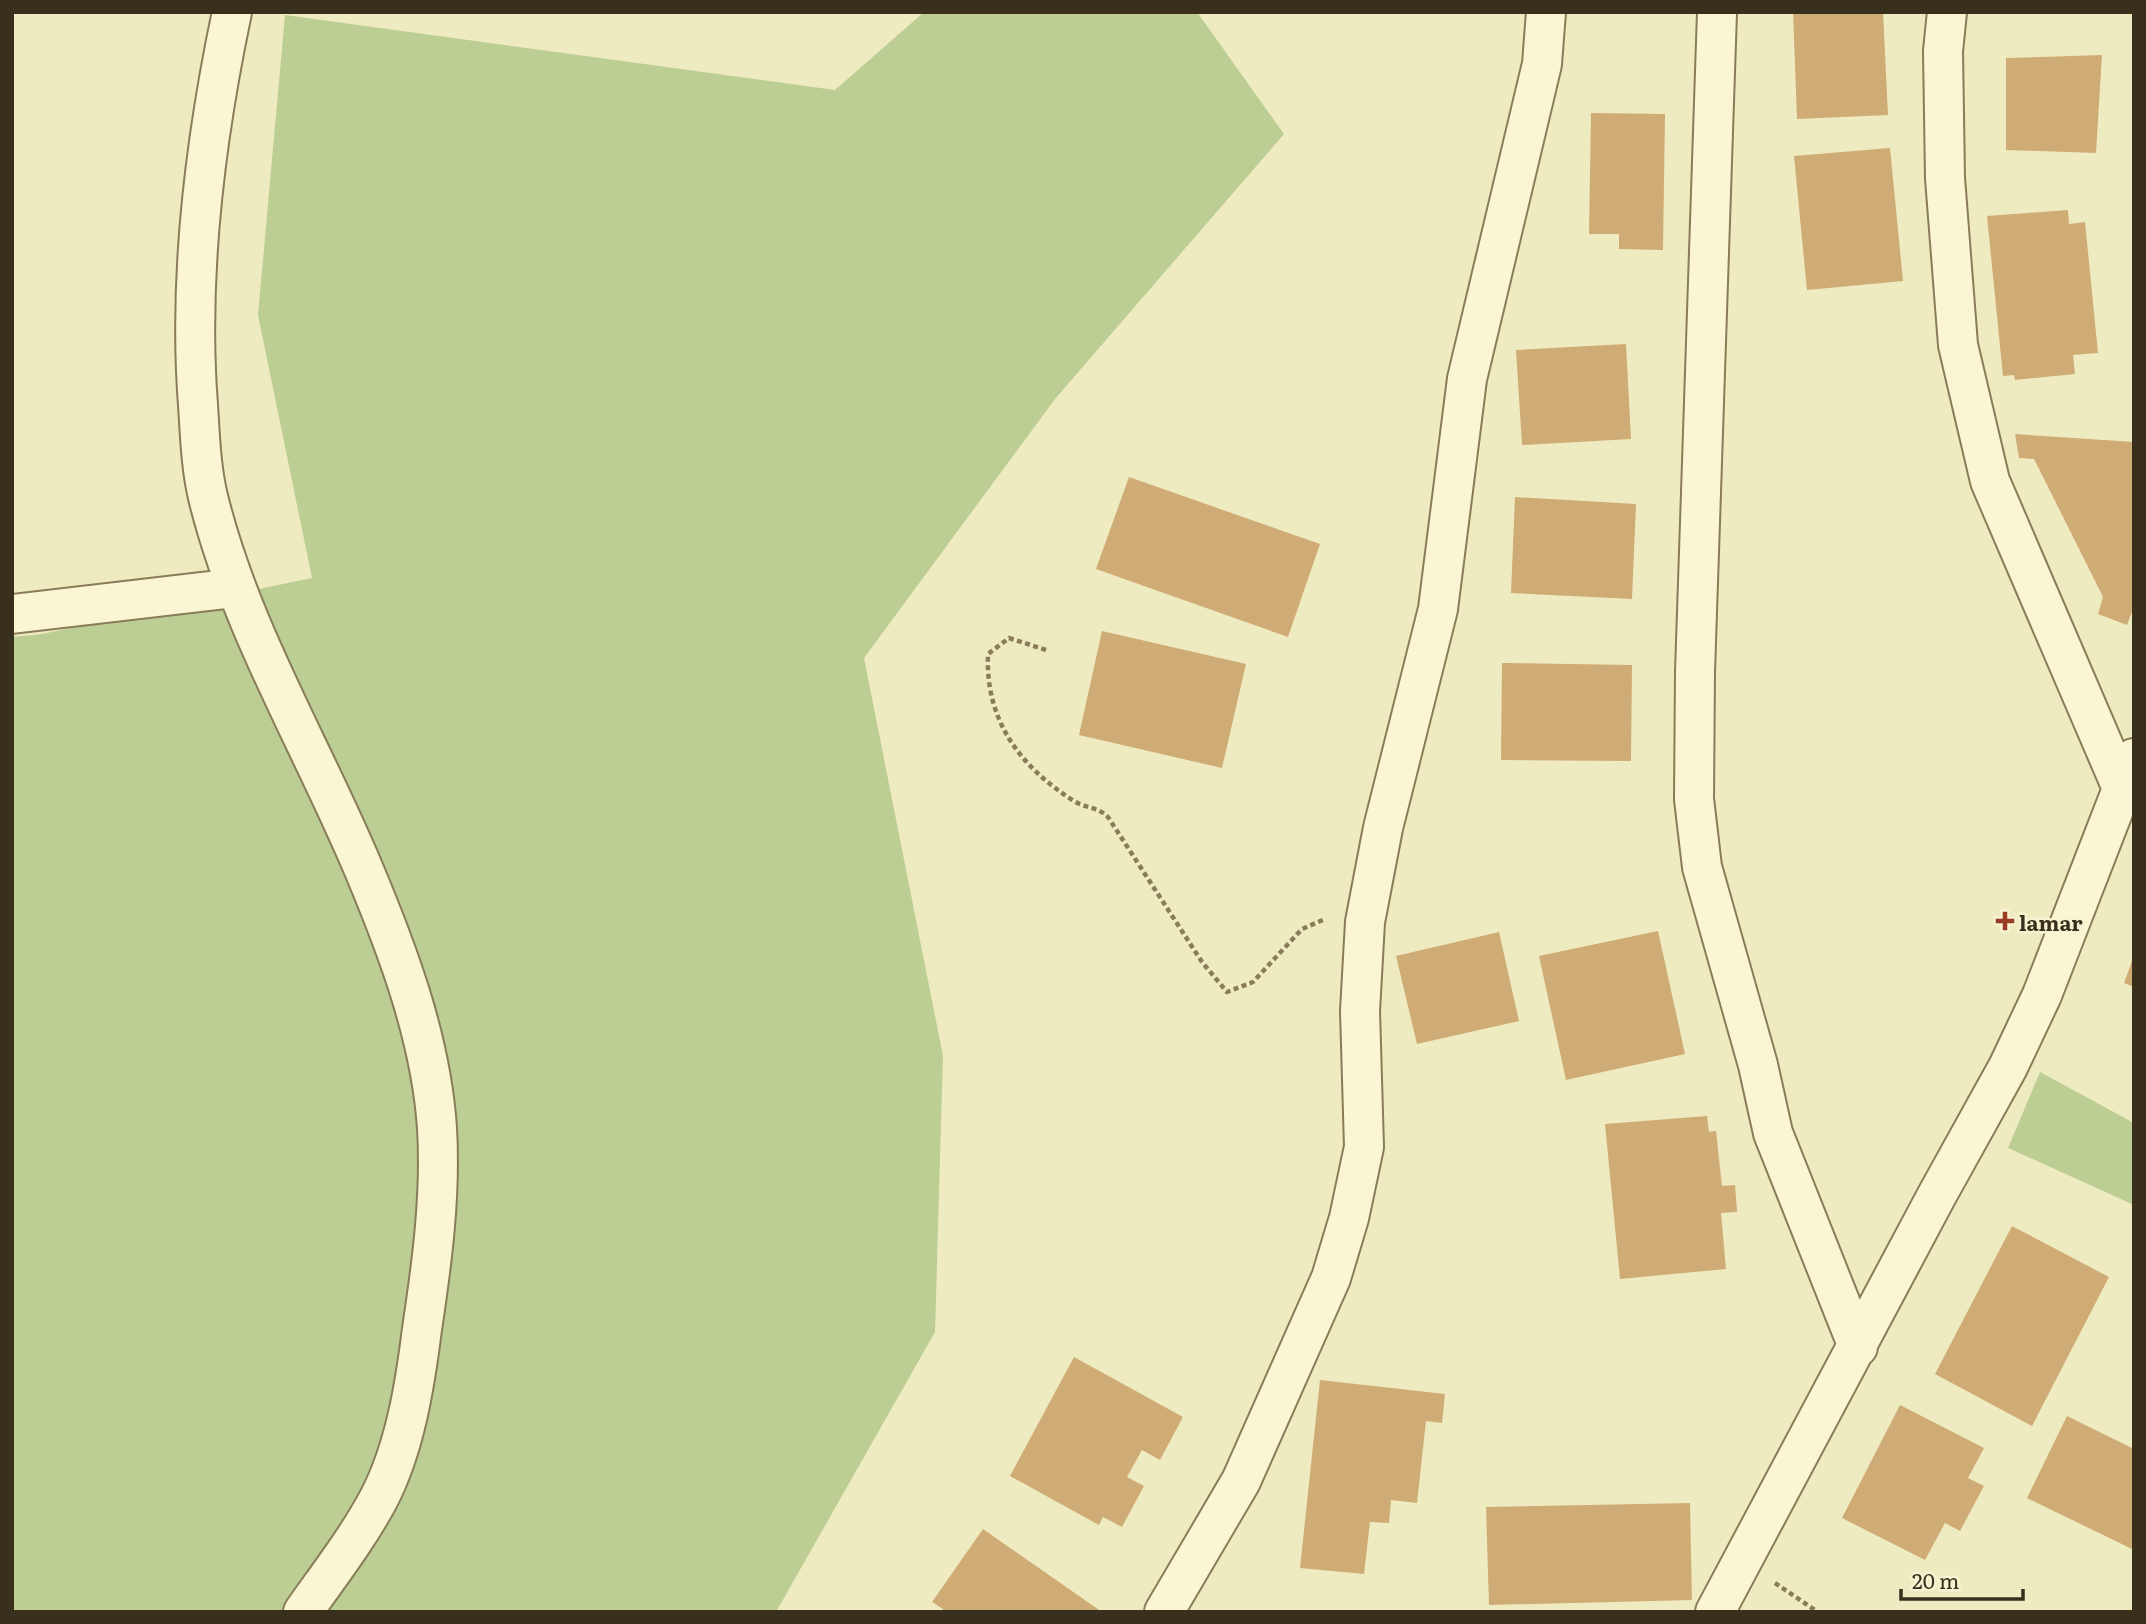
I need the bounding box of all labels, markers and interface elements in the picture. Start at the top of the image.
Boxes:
place label: lamar [2019,906,2083,937]
marker: lamar [1997,913,2013,929]
scale bar [1901,1558,2024,1602]
text: 20 m [1912,1564,1959,1595]

